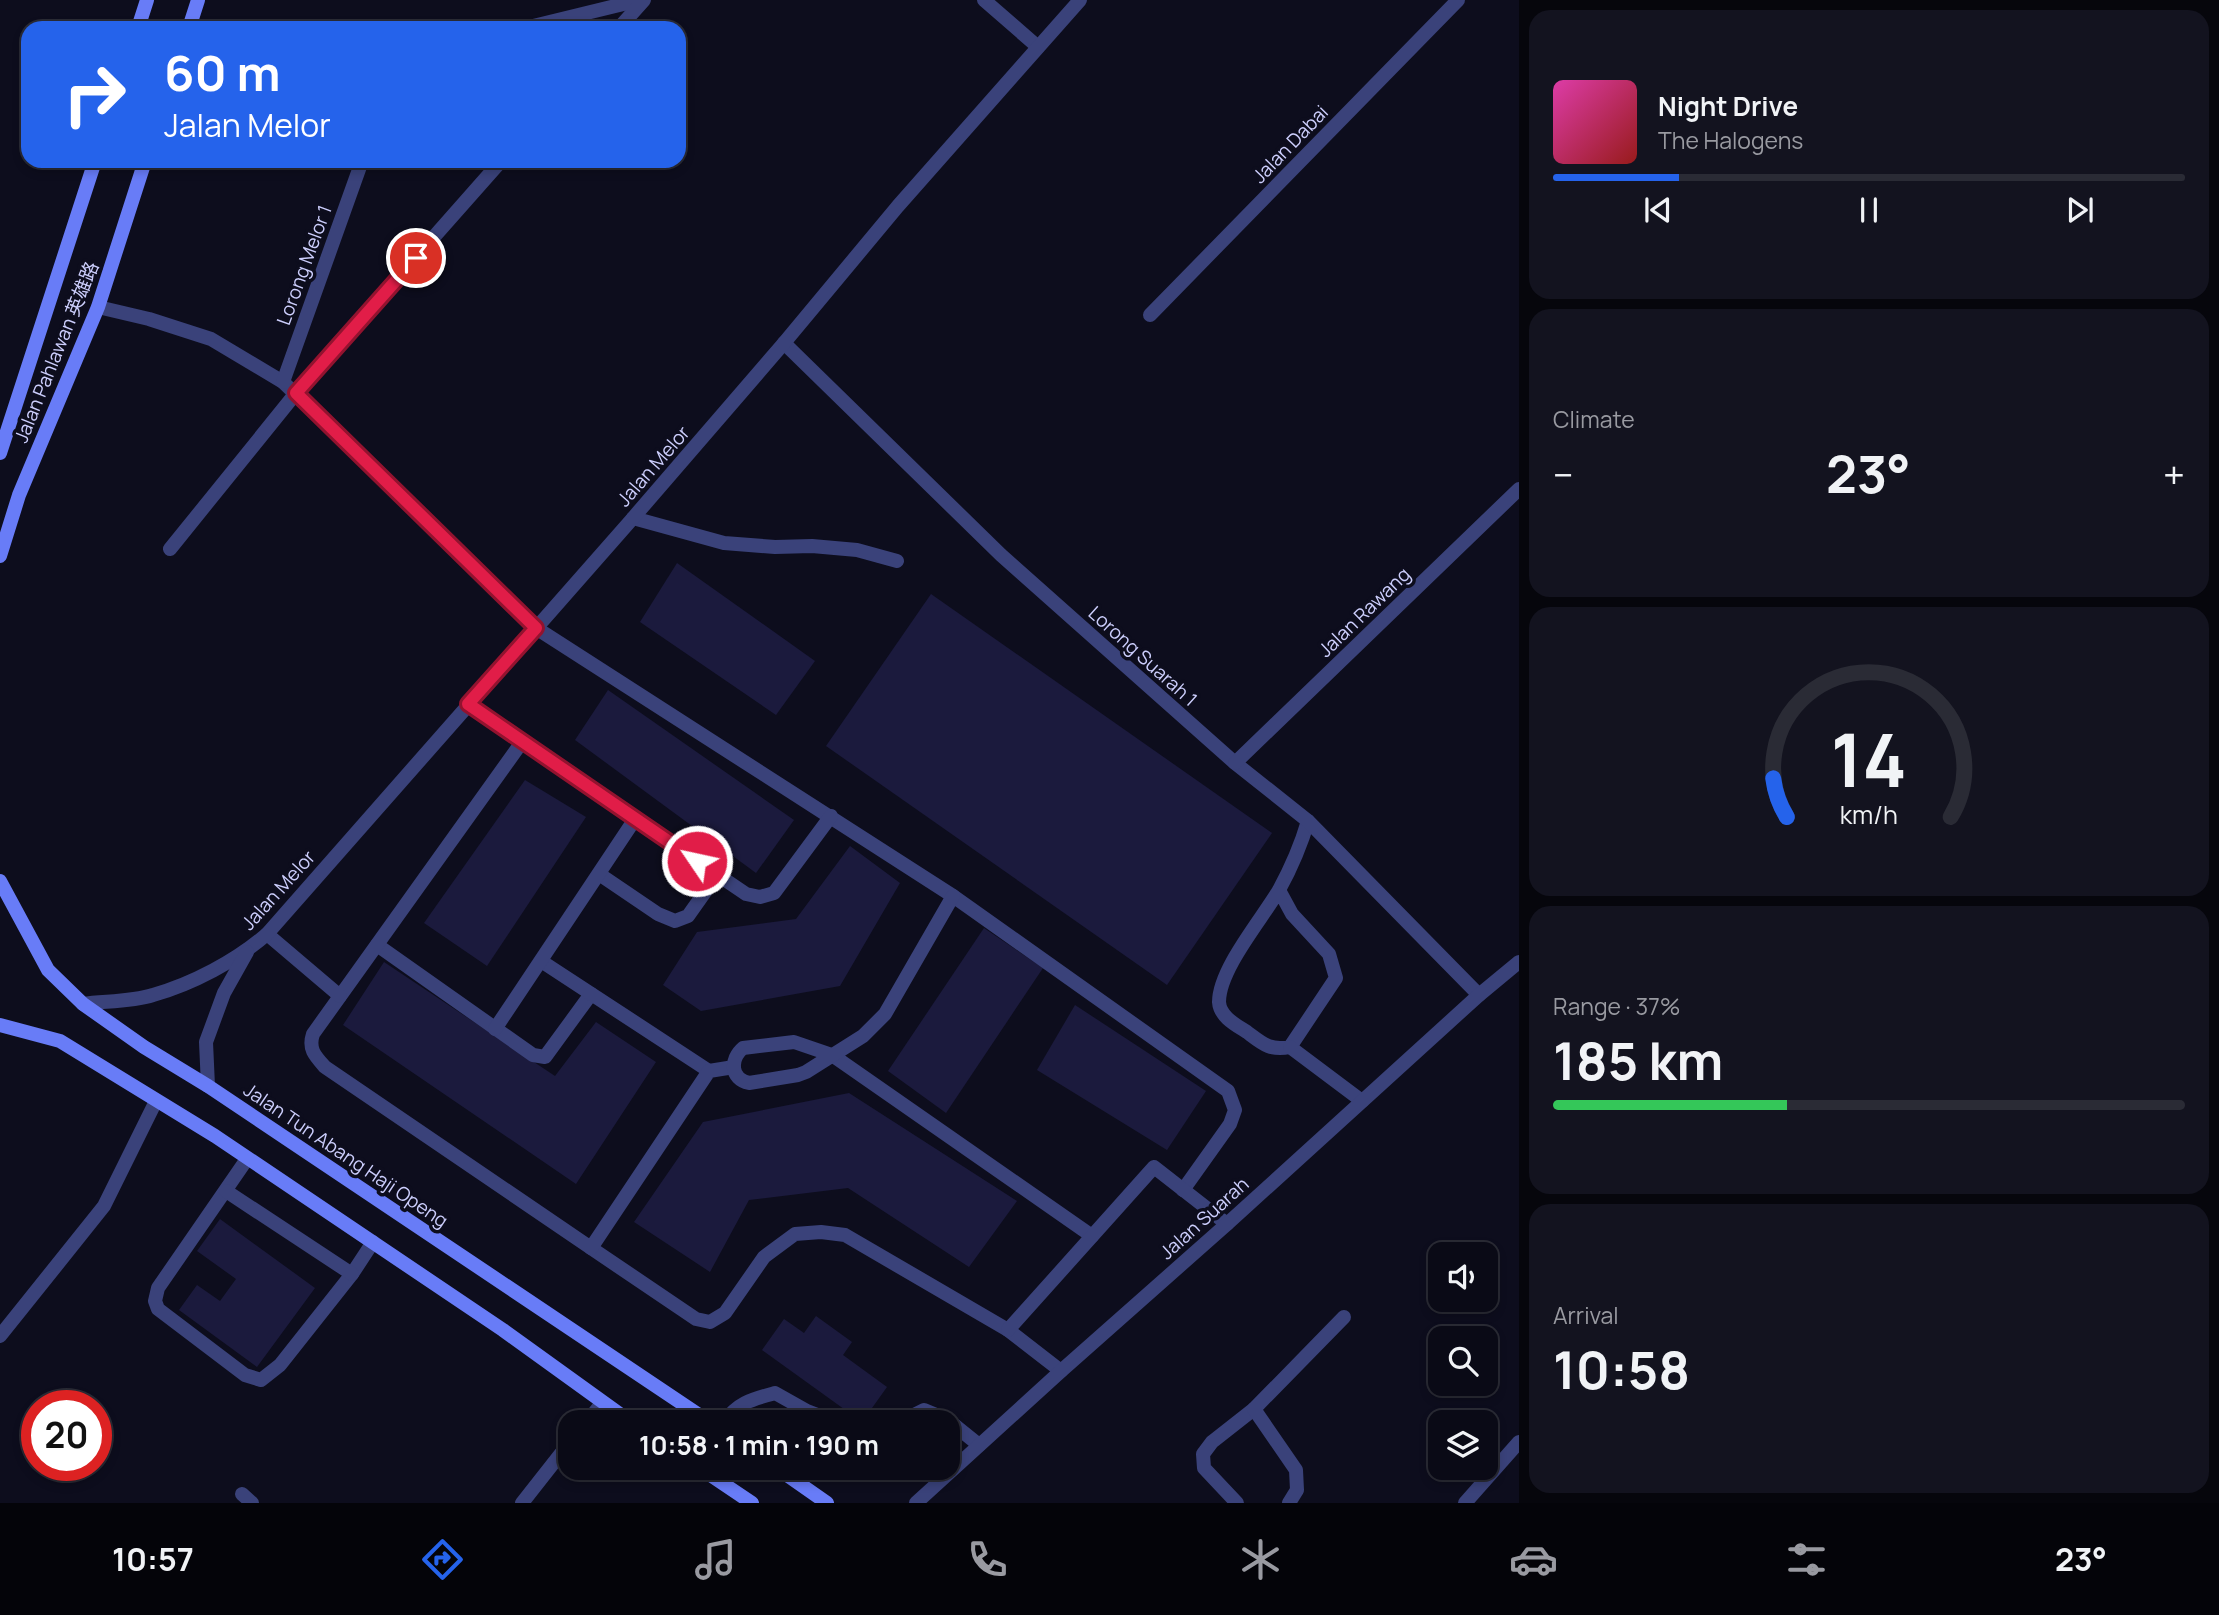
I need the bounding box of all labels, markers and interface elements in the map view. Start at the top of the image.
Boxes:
text: 60 m [164,39,281,106]
icon: right [49,49,140,140]
text: Night Drive [1658,88,1798,124]
street label: Jalan Dabai [1246,99,1334,189]
text: Jalan Melor [164,103,331,147]
text: The Halogens [1658,124,1803,156]
icon: previous [1639,191,1677,229]
icon: pause [1850,191,1888,229]
icon: next [2061,191,2099,229]
street label: Lorong Melor 1 [270,201,338,329]
pin [386,228,446,288]
icon: arrive [397,239,435,277]
street label: Jalan Pahlawan 英雄路 [8,257,104,447]
text: Climate [1553,403,1635,435]
street label: Jalan Melor [611,420,695,512]
text: 23° [1826,438,1911,509]
text: − [1553,448,1574,500]
text: + [2163,448,2185,500]
street label: Jalan Rawang [1312,561,1416,663]
street label: Lorong Suarah 1 [1083,600,1203,712]
text: 14 [1831,710,1907,810]
text: km/h [1840,797,1898,832]
position arrow [660,824,734,898]
street label: Jalan Melor [235,844,321,936]
text: Range · 37% [1553,990,1680,1022]
text: 185 km [1553,1025,1723,1096]
street label: Jalan Tun Abang Haji Openg [239,1077,453,1233]
street label: Jalan Suarah [1154,1171,1254,1265]
map controls [1428,1242,1498,1480]
button: sound [1428,1242,1498,1312]
text: Arrival [1553,1299,1619,1331]
button: search [1428,1326,1498,1396]
text: 10:58 [1553,1334,1690,1405]
speed limit sign: 20 [21,1390,112,1481]
button: layers [1428,1410,1498,1480]
text: 10:58 · 1 min · 190 m [639,1427,879,1463]
icon: directions [418,1535,467,1584]
icon: music [691,1535,740,1584]
icon: phone [963,1535,1012,1584]
icon: climate [1236,1535,1285,1584]
icon: car [1509,1535,1558,1584]
icon: filters [1782,1535,1831,1584]
text: 10:57 [112,1537,194,1581]
text: 23° [2055,1537,2107,1581]

